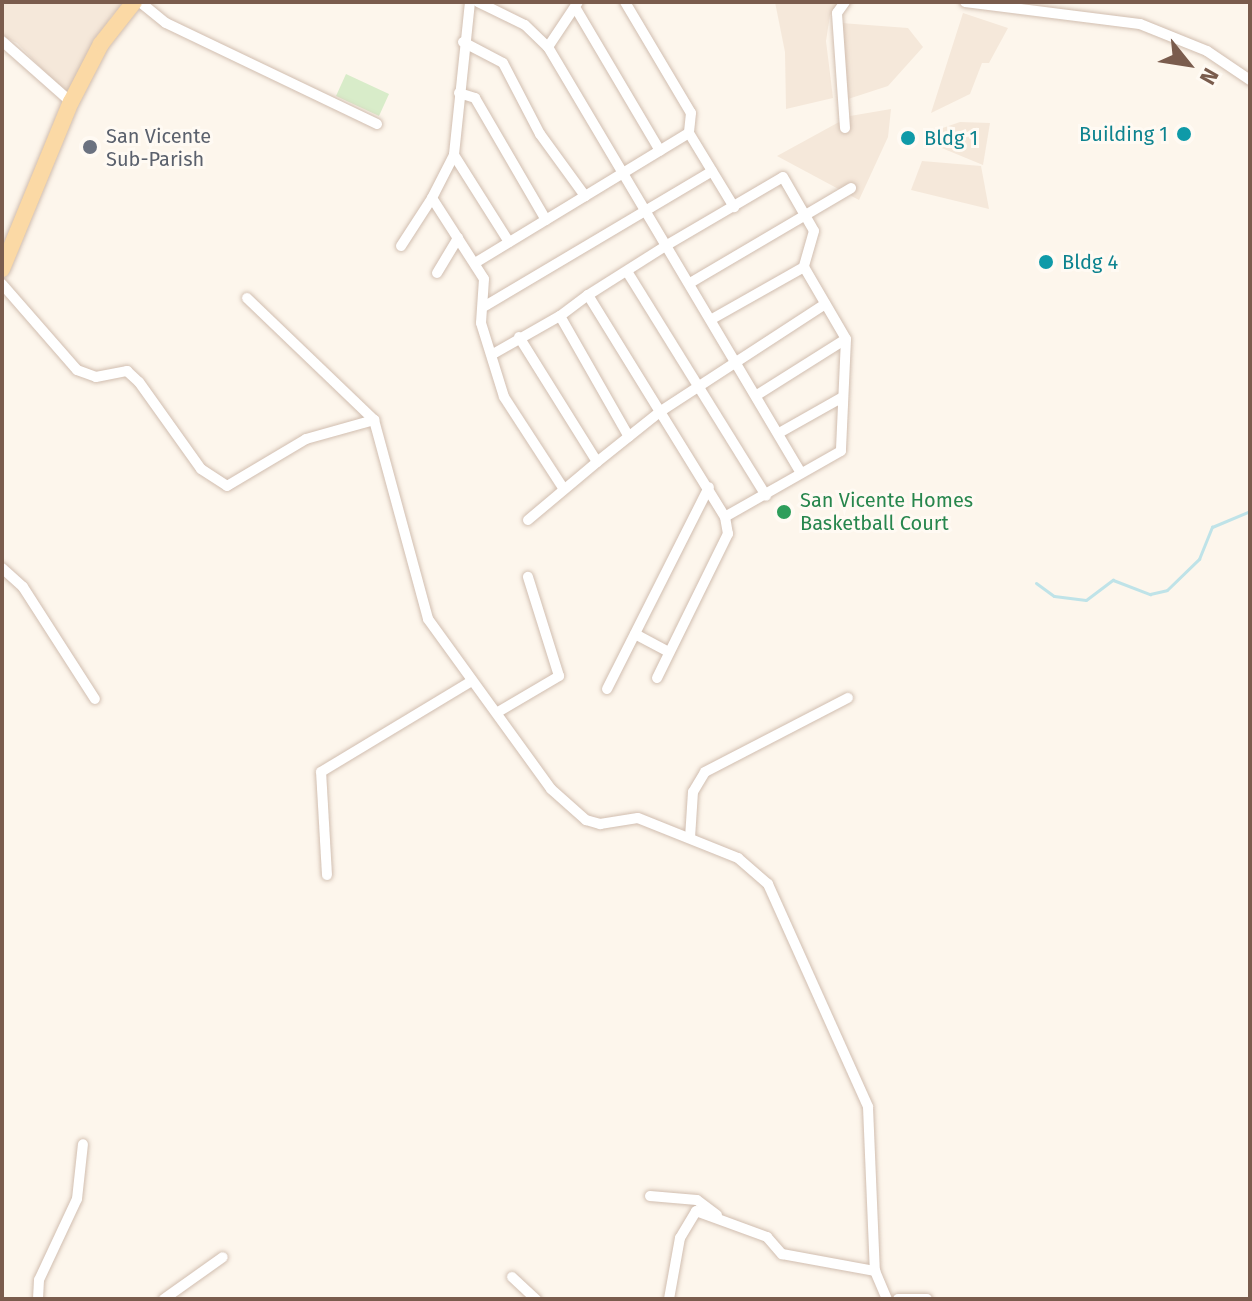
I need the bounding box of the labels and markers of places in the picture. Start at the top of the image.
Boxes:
place label: Building 1 [1079,122,1168,146]
place label: San Vicente Sub-Parish [106,124,211,171]
marker: Building 1 [1175,125,1193,143]
place label: Bldg 1 [924,126,978,150]
marker: Bldg 1 [899,129,917,147]
marker: San Vicente Sub-Parish [81,138,99,156]
place label: Bldg 4 [1062,250,1118,274]
marker: Bldg 4 [1037,253,1055,271]
place label: San Vicente Homes Basketball Court [800,488,973,535]
marker: San Vicente Homes Basketball Court [775,503,793,521]

